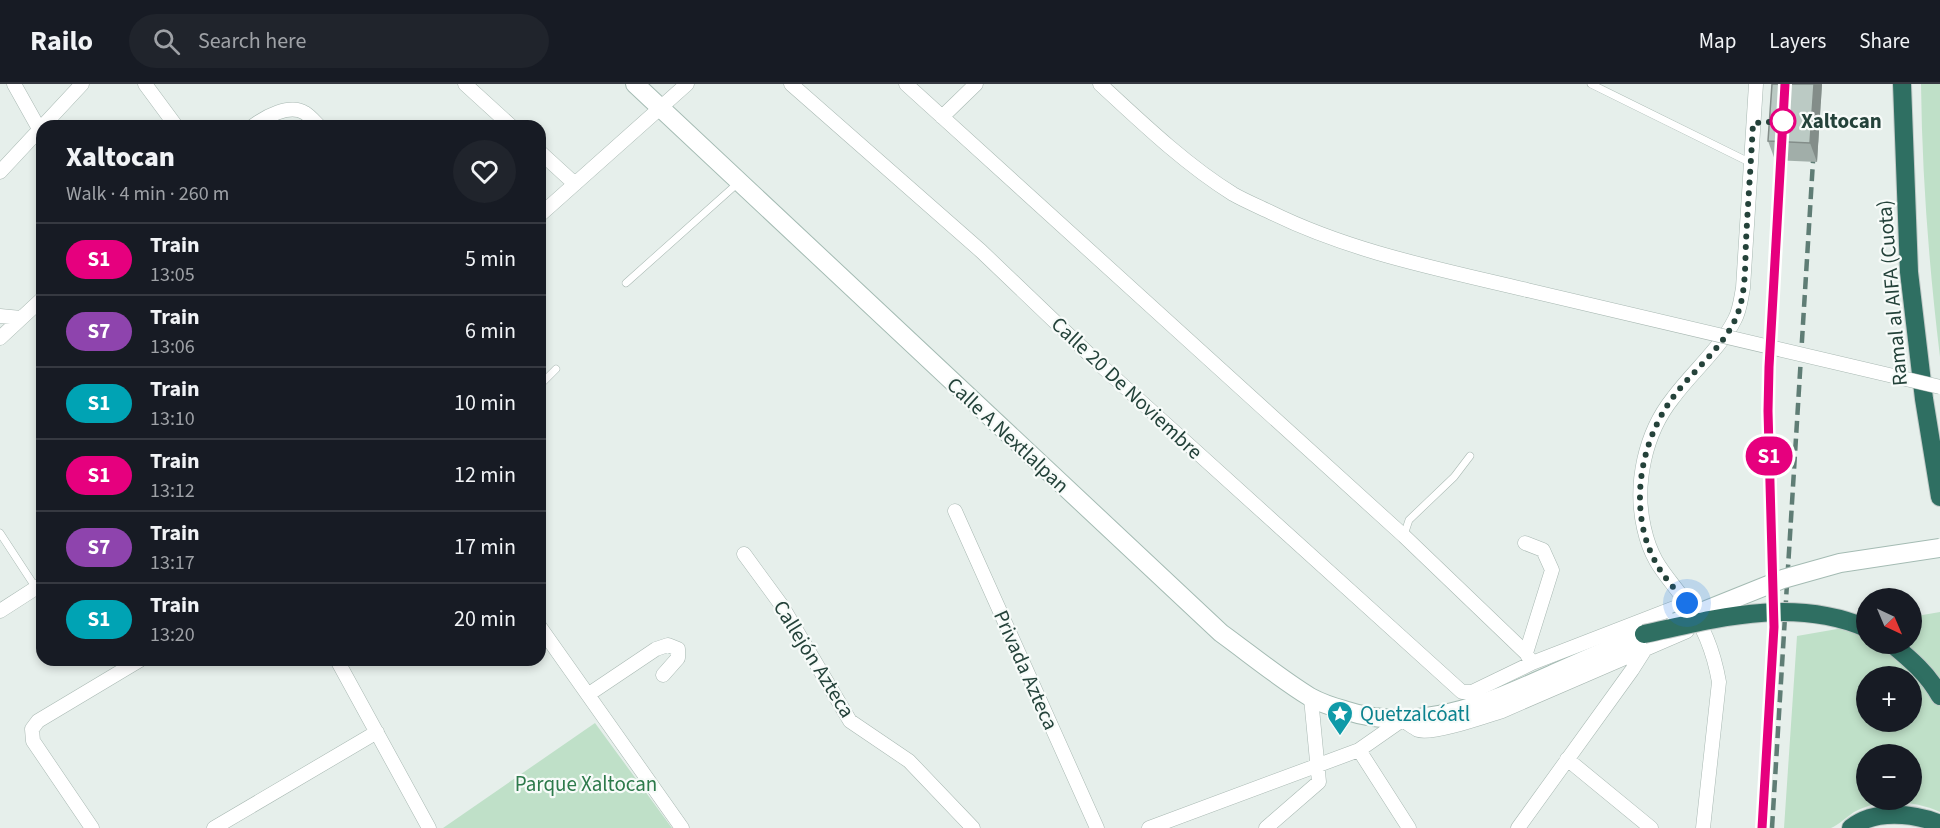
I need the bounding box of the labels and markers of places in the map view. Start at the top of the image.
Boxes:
place label: Xaltocan [1801,106,1882,136]
marker: Xaltocan [1770,108,1796,134]
place icon: Quetzalcóatl [1325,699,1355,737]
place label: Quetzalcóatl [1360,699,1470,729]

